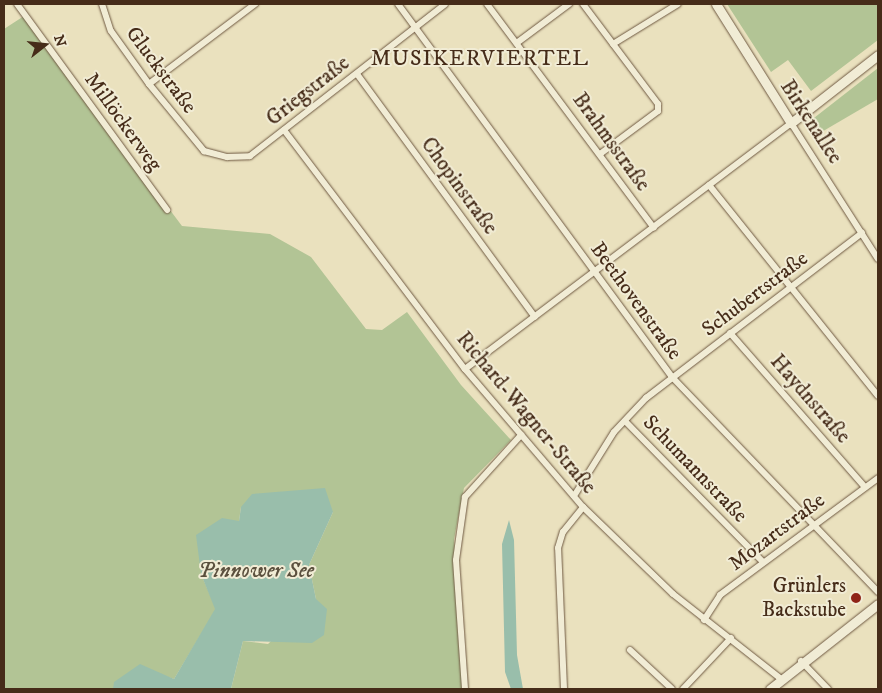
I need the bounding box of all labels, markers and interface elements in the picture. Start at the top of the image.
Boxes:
north arrow [20,20,70,70]
street label: Gluckstraße [120,22,202,118]
text: N [49,33,70,49]
district label: MUSIKERVIERTEL [369,46,591,72]
street label: Griegstraße [261,51,355,131]
street label: Millöckerweg [79,68,167,176]
street label: Birkenallee [775,75,847,169]
street label: Brahmsstraße [567,88,655,196]
street label: Chopinstraße [415,133,503,239]
street label: Beethovenstraße [585,237,687,365]
street label: Schubertstraße [697,246,813,342]
street label: Richard-Wagner-Straße [451,327,601,499]
street label: Haydnstraße [765,349,855,449]
street label: Schumannstraße [637,410,753,528]
street label: Mozartstraße [724,488,830,576]
water label: Pinnower See [198,558,314,584]
place label: Grünlers Backstube [762,573,846,623]
marker: Grünlers Backstube [850,592,862,604]

